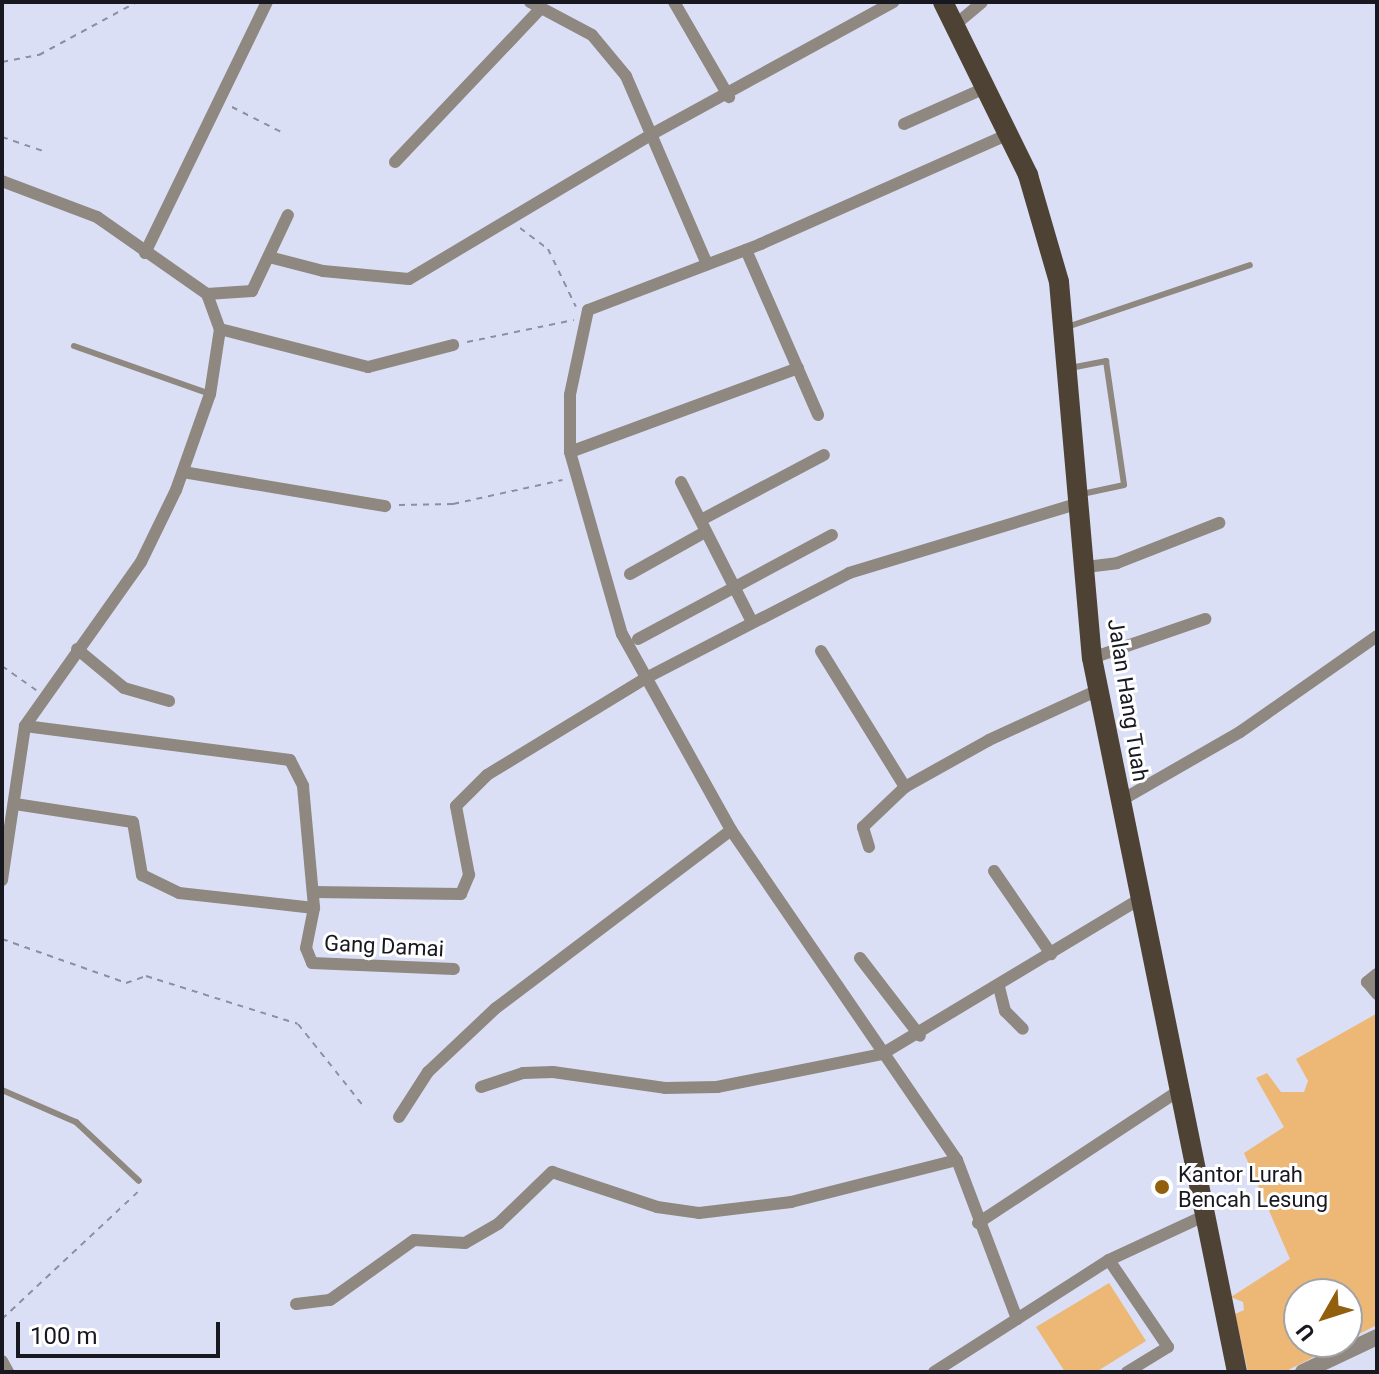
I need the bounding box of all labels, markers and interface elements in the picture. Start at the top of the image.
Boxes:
street label: Jalan Hang Tuah [1102,616,1154,784]
street label: Gang Damai [323,930,445,962]
place label: Kantor Lurah Bencah Lesung [1178,1161,1328,1212]
marker: Kantor Lurah Bencah Lesung [1153,1178,1171,1196]
north arrow [1283,1278,1363,1358]
scale bar [20,1306,224,1356]
text: U [1291,1319,1320,1346]
text: 100 m [30,1322,97,1350]

